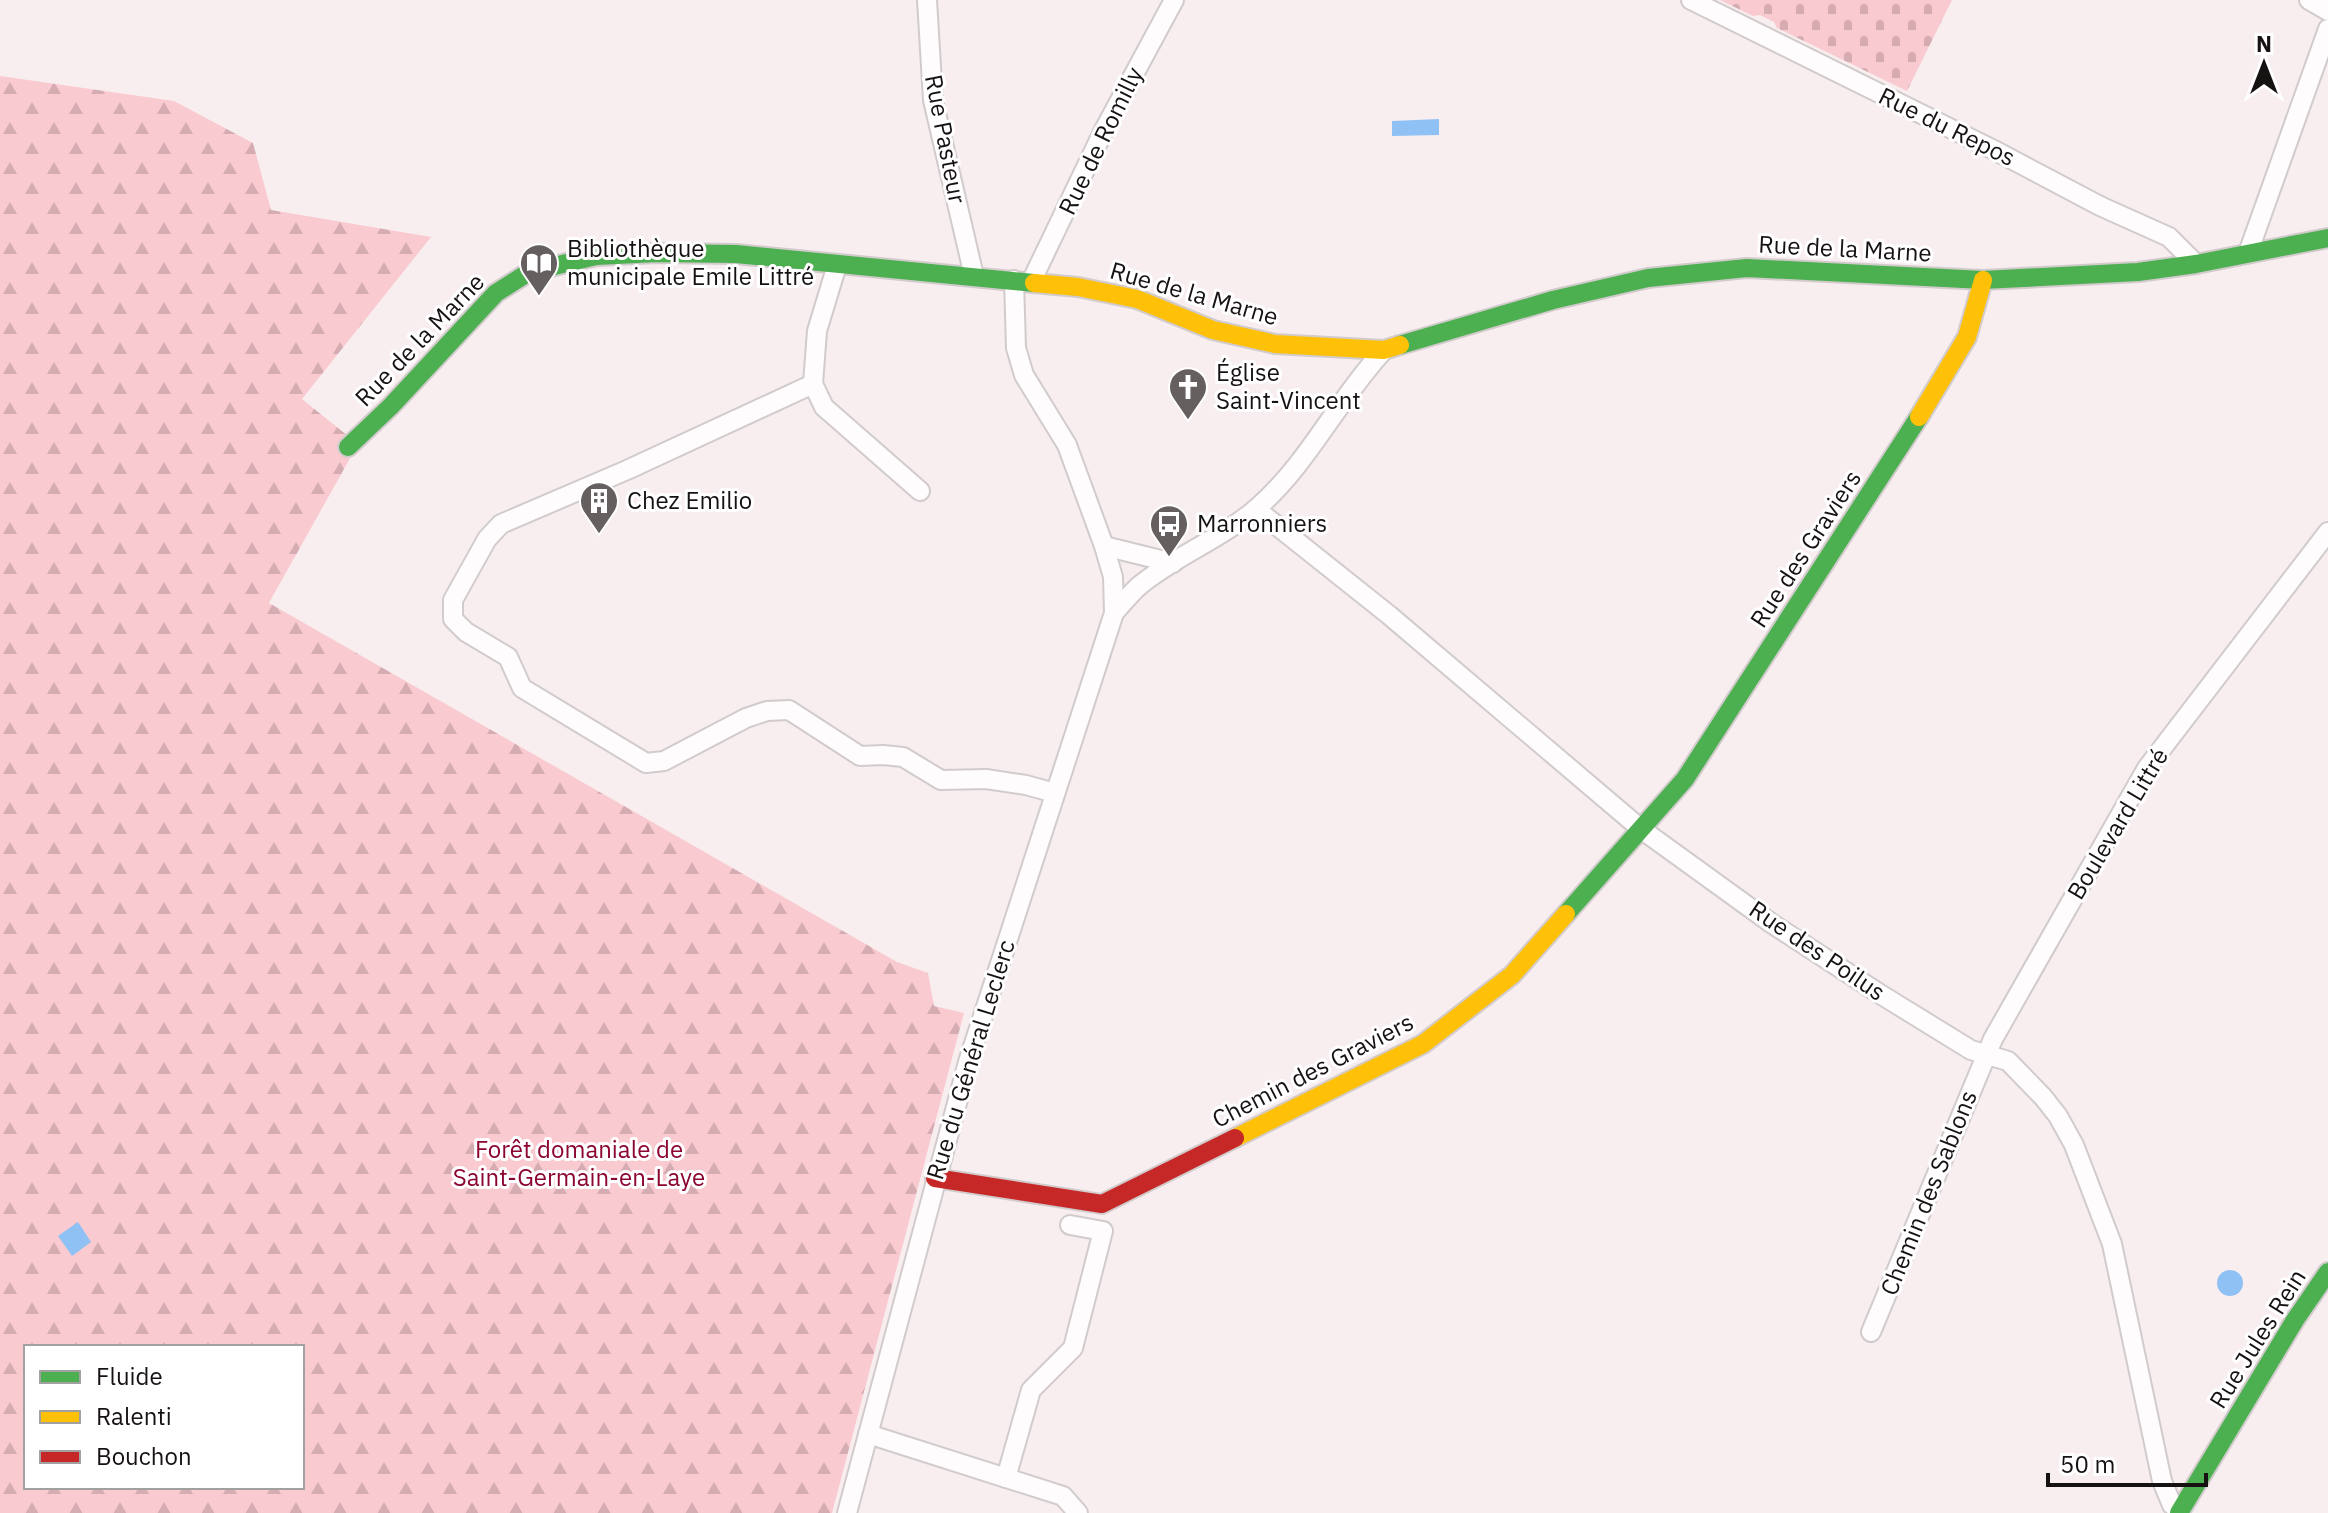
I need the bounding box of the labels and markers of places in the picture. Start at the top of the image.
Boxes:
place label: Bibliothèque municipale Emile Littré [567,232,814,292]
library icon: Bibliothèque municipale Emile Littré [518,242,560,297]
place label: Église Saint-Vincent [1216,356,1361,416]
church icon: Église Saint-Vincent [1167,366,1209,421]
building icon: Chez Emilio [578,480,620,535]
place label: Chez Emilio [627,484,752,516]
bus stop icon: Marronniers [1148,503,1190,558]
place label: Marronniers [1197,507,1327,539]

